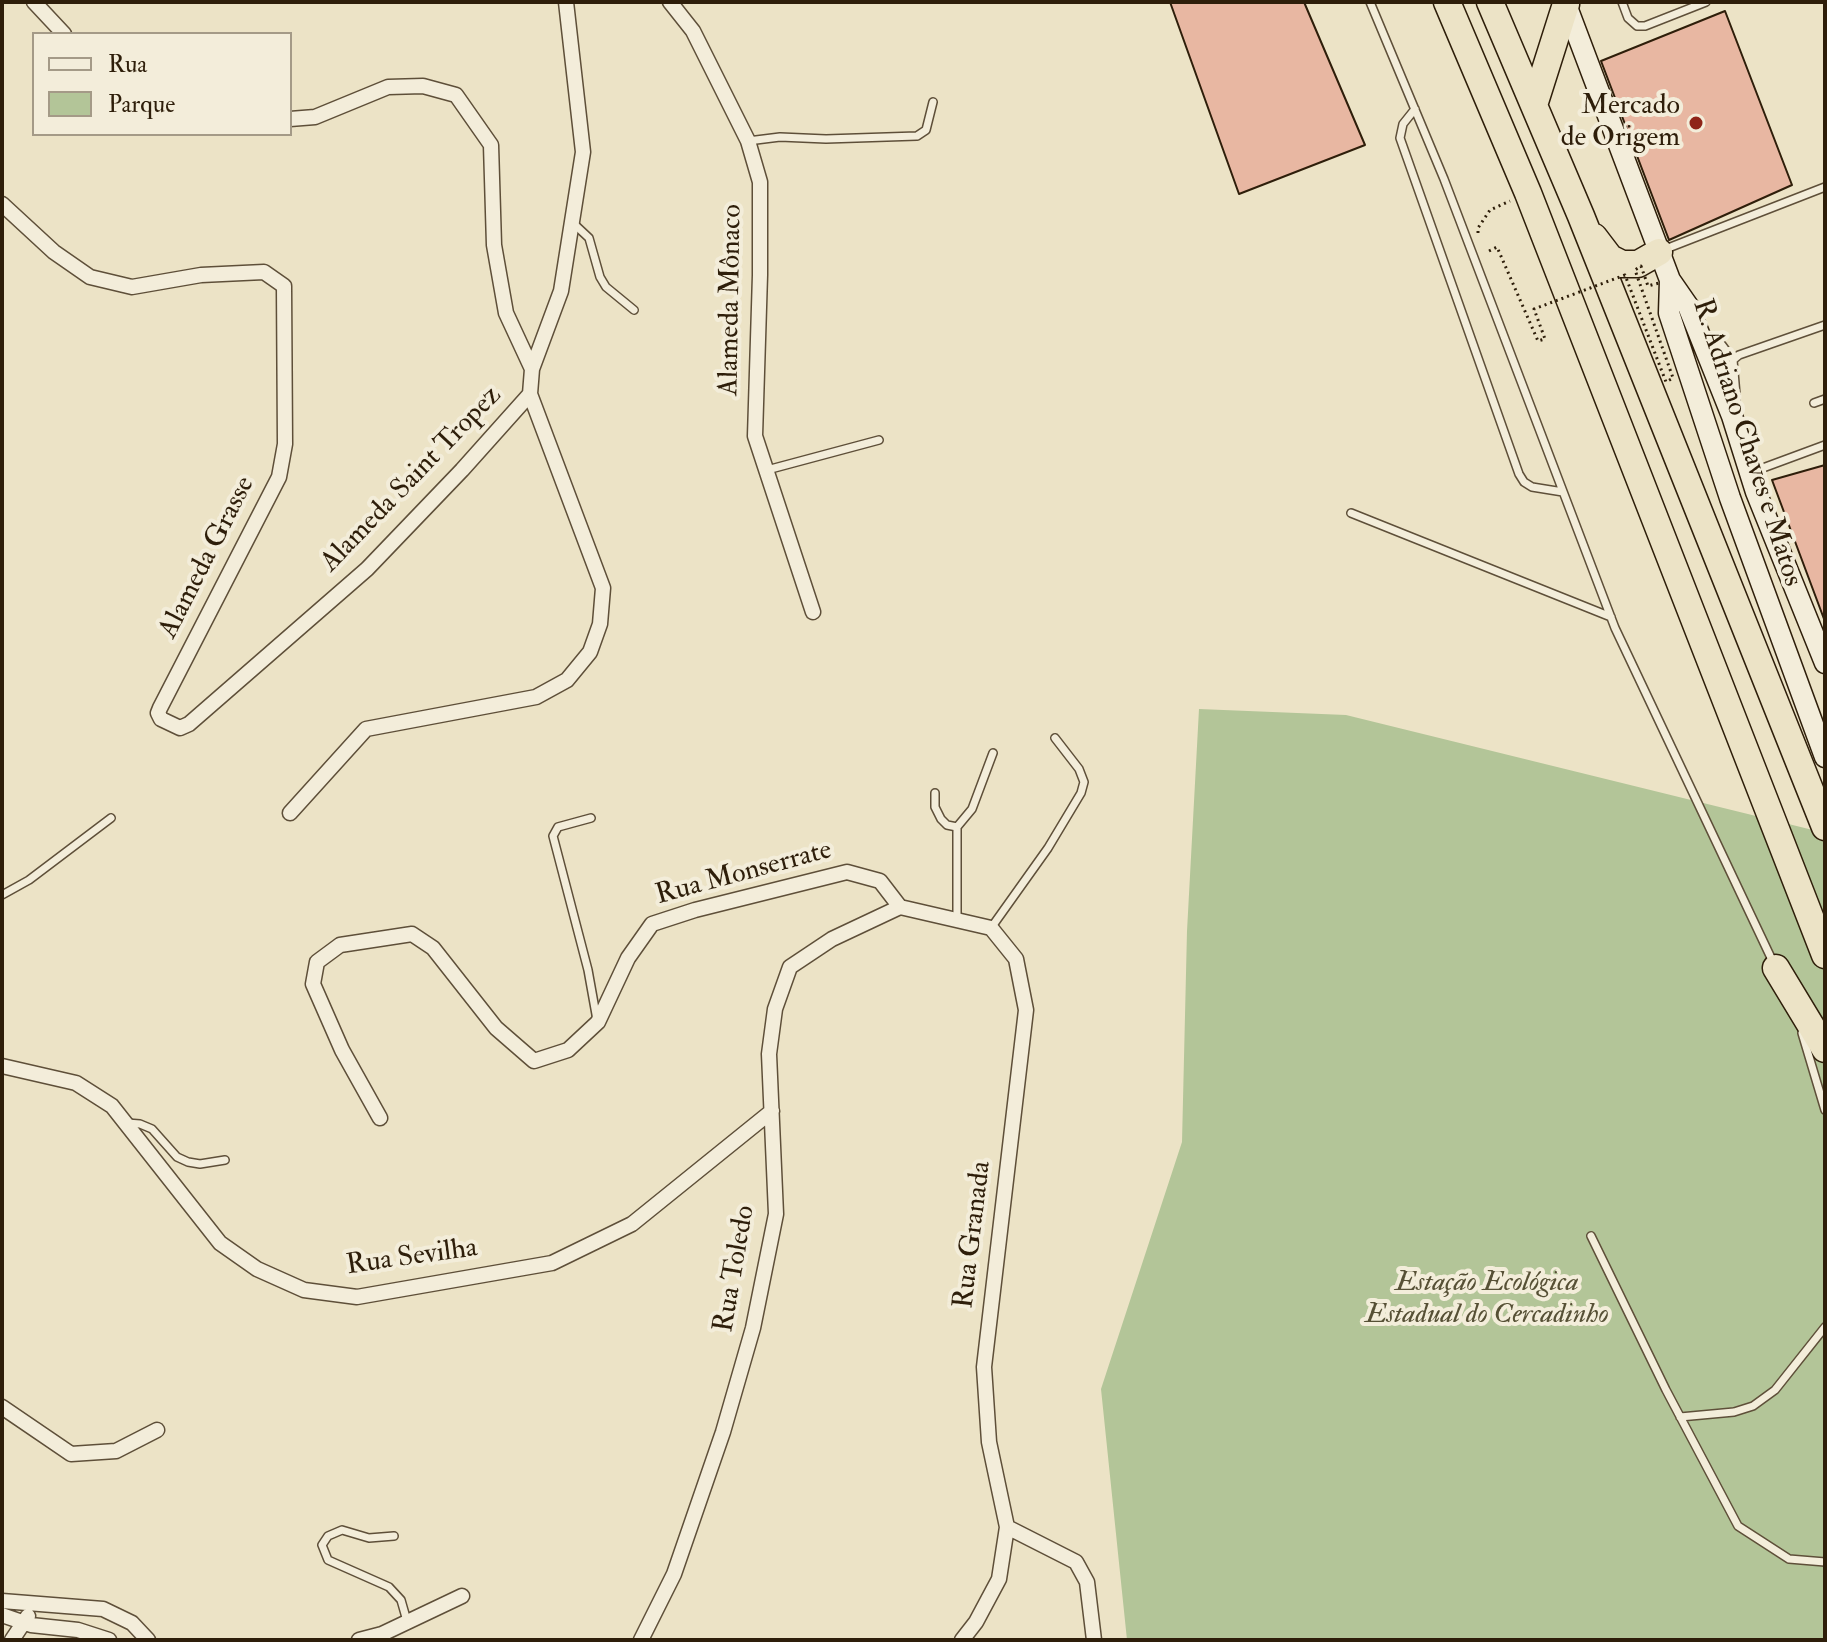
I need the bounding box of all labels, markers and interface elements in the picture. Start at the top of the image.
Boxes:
legend [32,32,292,136]
text: Rua [108,49,147,80]
text: Parque [108,89,175,120]
place label: Mercado de Origem [1561,90,1680,156]
marker: Mercado de Origem [1687,114,1705,132]
street label: Alameda Mônaco [714,204,750,396]
street label: R. Adriano Chaves e Matos [1684,295,1808,591]
street label: Alameda Saint Tropez [315,380,509,580]
street label: Alameda Grasse [153,471,263,645]
street label: Rua Monserrate [652,834,836,914]
street label: Rua Granada [948,1159,1000,1311]
street label: Rua Toledo [708,1203,764,1335]
street label: Rua Sevilha [344,1232,480,1284]
park label: Estação Ecológica Estadual do Cercadinho [1365,1267,1609,1333]

